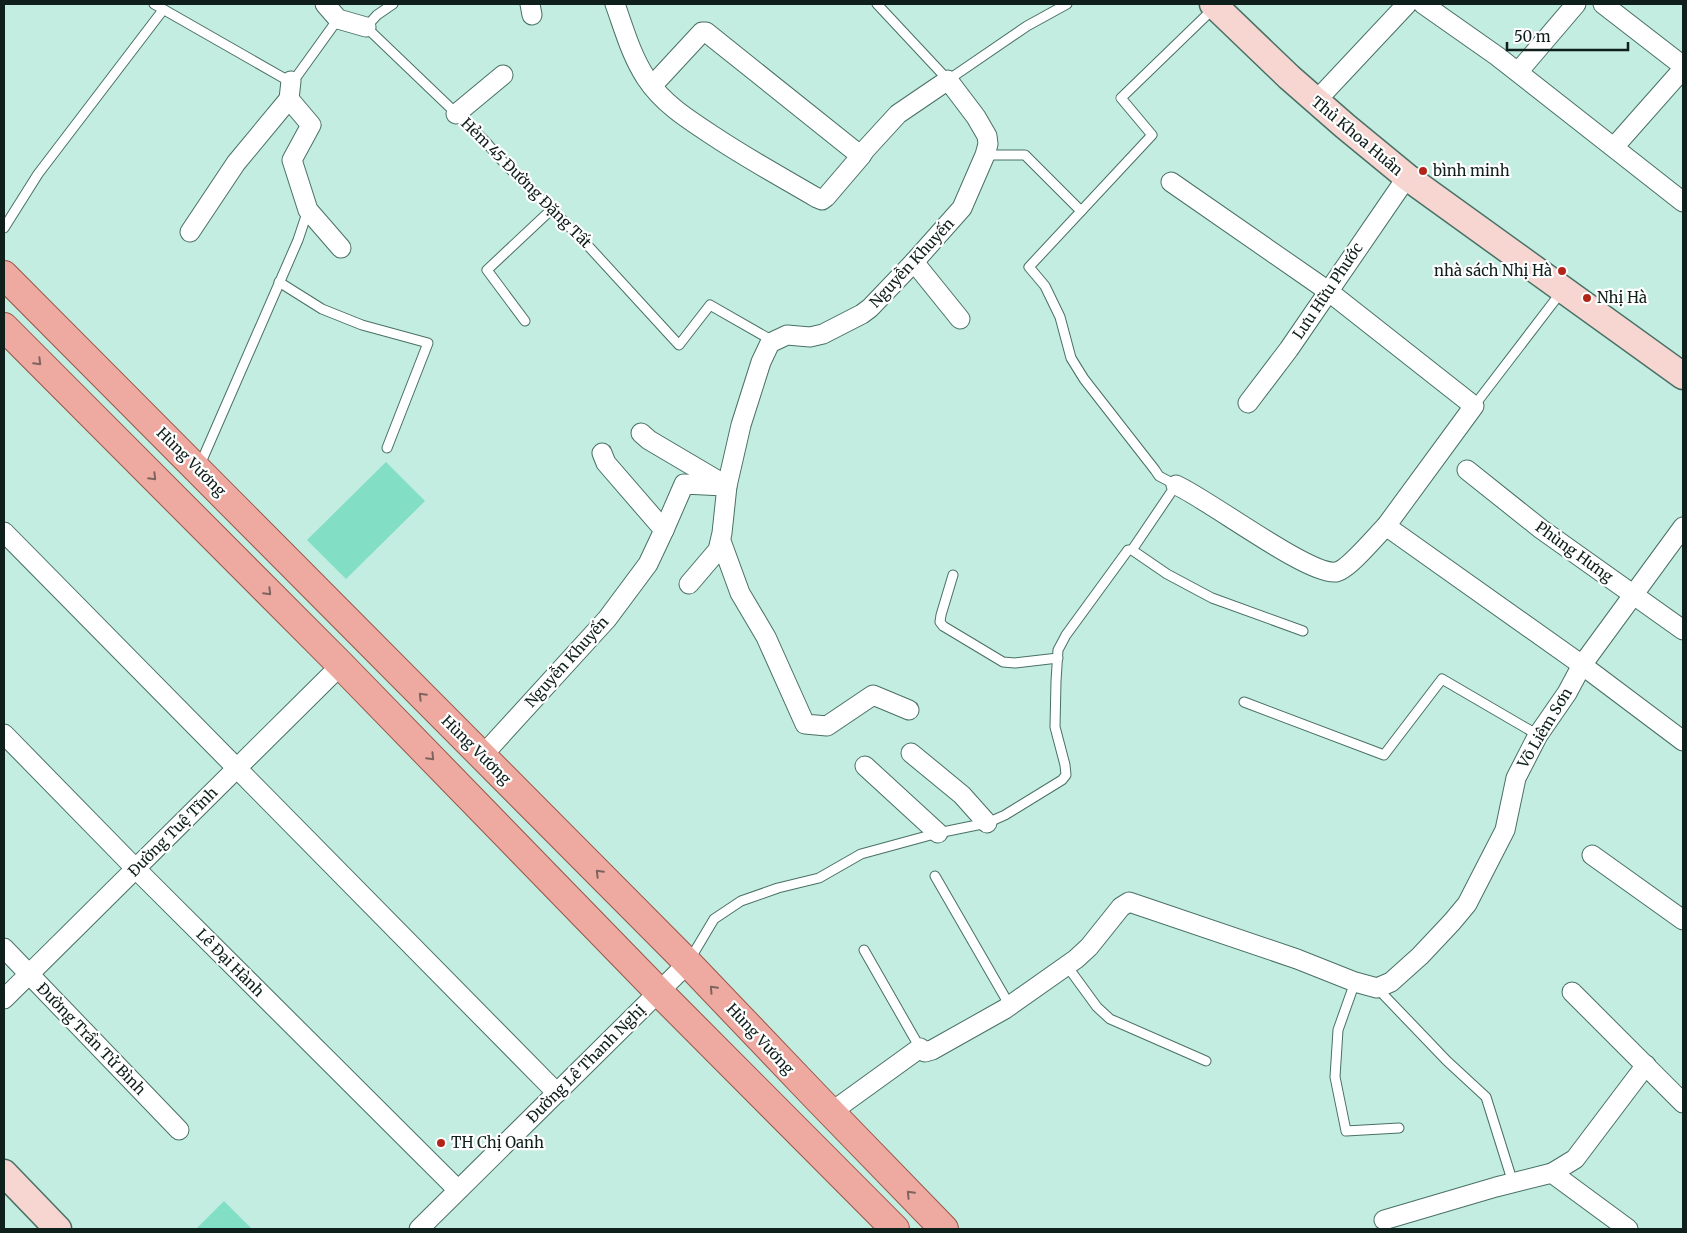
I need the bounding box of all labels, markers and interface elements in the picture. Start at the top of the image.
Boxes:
scale bar [1507,20,1628,52]
text: 50 m [1514,27,1551,46]
street label: Thủ Khoa Huân [1308,92,1407,179]
street label: Hẻm 45 Đường Đặng Tất [457,113,596,252]
place label: bình minh [1432,161,1510,180]
marker: bình minh [1417,165,1429,177]
street label: Nguyễn Khuyến [865,213,958,311]
street label: Lưu Hữu Phước [1288,239,1367,343]
place label: nhà sách Nhị Hà [1434,261,1552,280]
marker: nhà sách Nhị Hà [1556,265,1568,277]
place label: Nhị Hà [1597,288,1647,307]
marker: Nhị Hà [1581,292,1593,304]
one-way arrow [32,356,41,365]
street label: Hùng Vương [153,423,230,500]
one-way arrow [147,471,156,480]
street label: Phùng Hưng [1532,517,1617,586]
one-way arrow [262,586,271,595]
street label: Nguyễn Khuyến [520,612,612,711]
street label: Võ Liêm Sơn [1513,684,1576,772]
one-way arrow [419,693,428,702]
street label: Hùng Vương [438,711,515,788]
one-way arrow [425,752,434,761]
street label: Đường Tuệ Tĩnh [124,783,221,880]
one-way arrow [595,870,604,879]
street label: Lê Đại Hành [192,925,268,1001]
street label: Đường Trần Tử Bình [33,978,151,1099]
one-way arrow [710,985,719,994]
street label: Hùng Vương [723,999,798,1078]
street label: Đường Lê Thanh Nghị [522,1000,649,1127]
place label: TH Chị Oanh [451,1133,544,1152]
marker: TH Chị Oanh [435,1137,447,1149]
one-way arrow [907,1191,916,1200]

